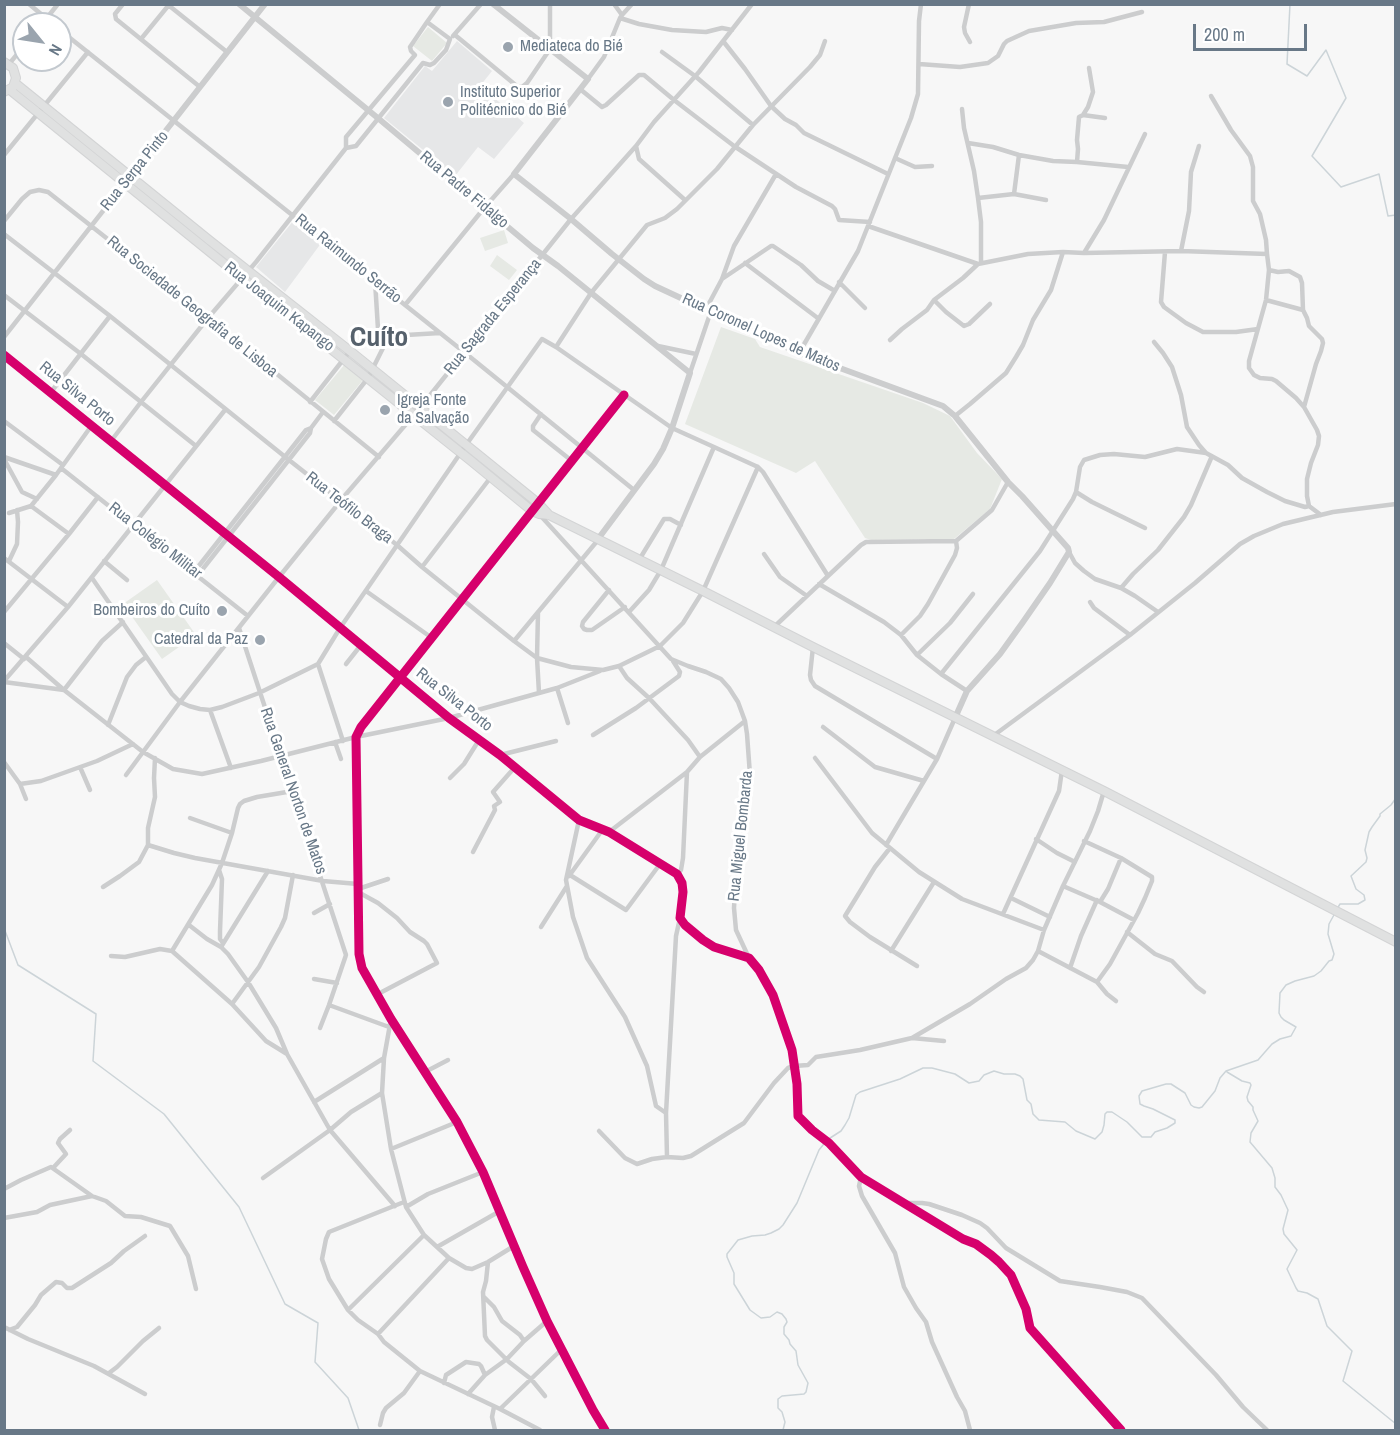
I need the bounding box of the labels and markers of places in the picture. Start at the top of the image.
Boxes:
place label: Mediateca do Bié [520,37,623,57]
marker: Mediateca do Bié [501,40,515,54]
place label: Instituto Superior Politécnico do Bié [460,83,566,121]
marker: Instituto Superior Politécnico do Bié [441,95,455,109]
place label: Igreja Fonte da Salvação [397,391,469,429]
marker: Igreja Fonte da Salvação [378,403,392,417]
place label: Bombeiros do Cuíto [93,601,210,621]
marker: Bombeiros do Cuíto [215,604,229,618]
place label: Catedral da Paz [154,630,248,650]
marker: Catedral da Paz [253,633,267,647]

